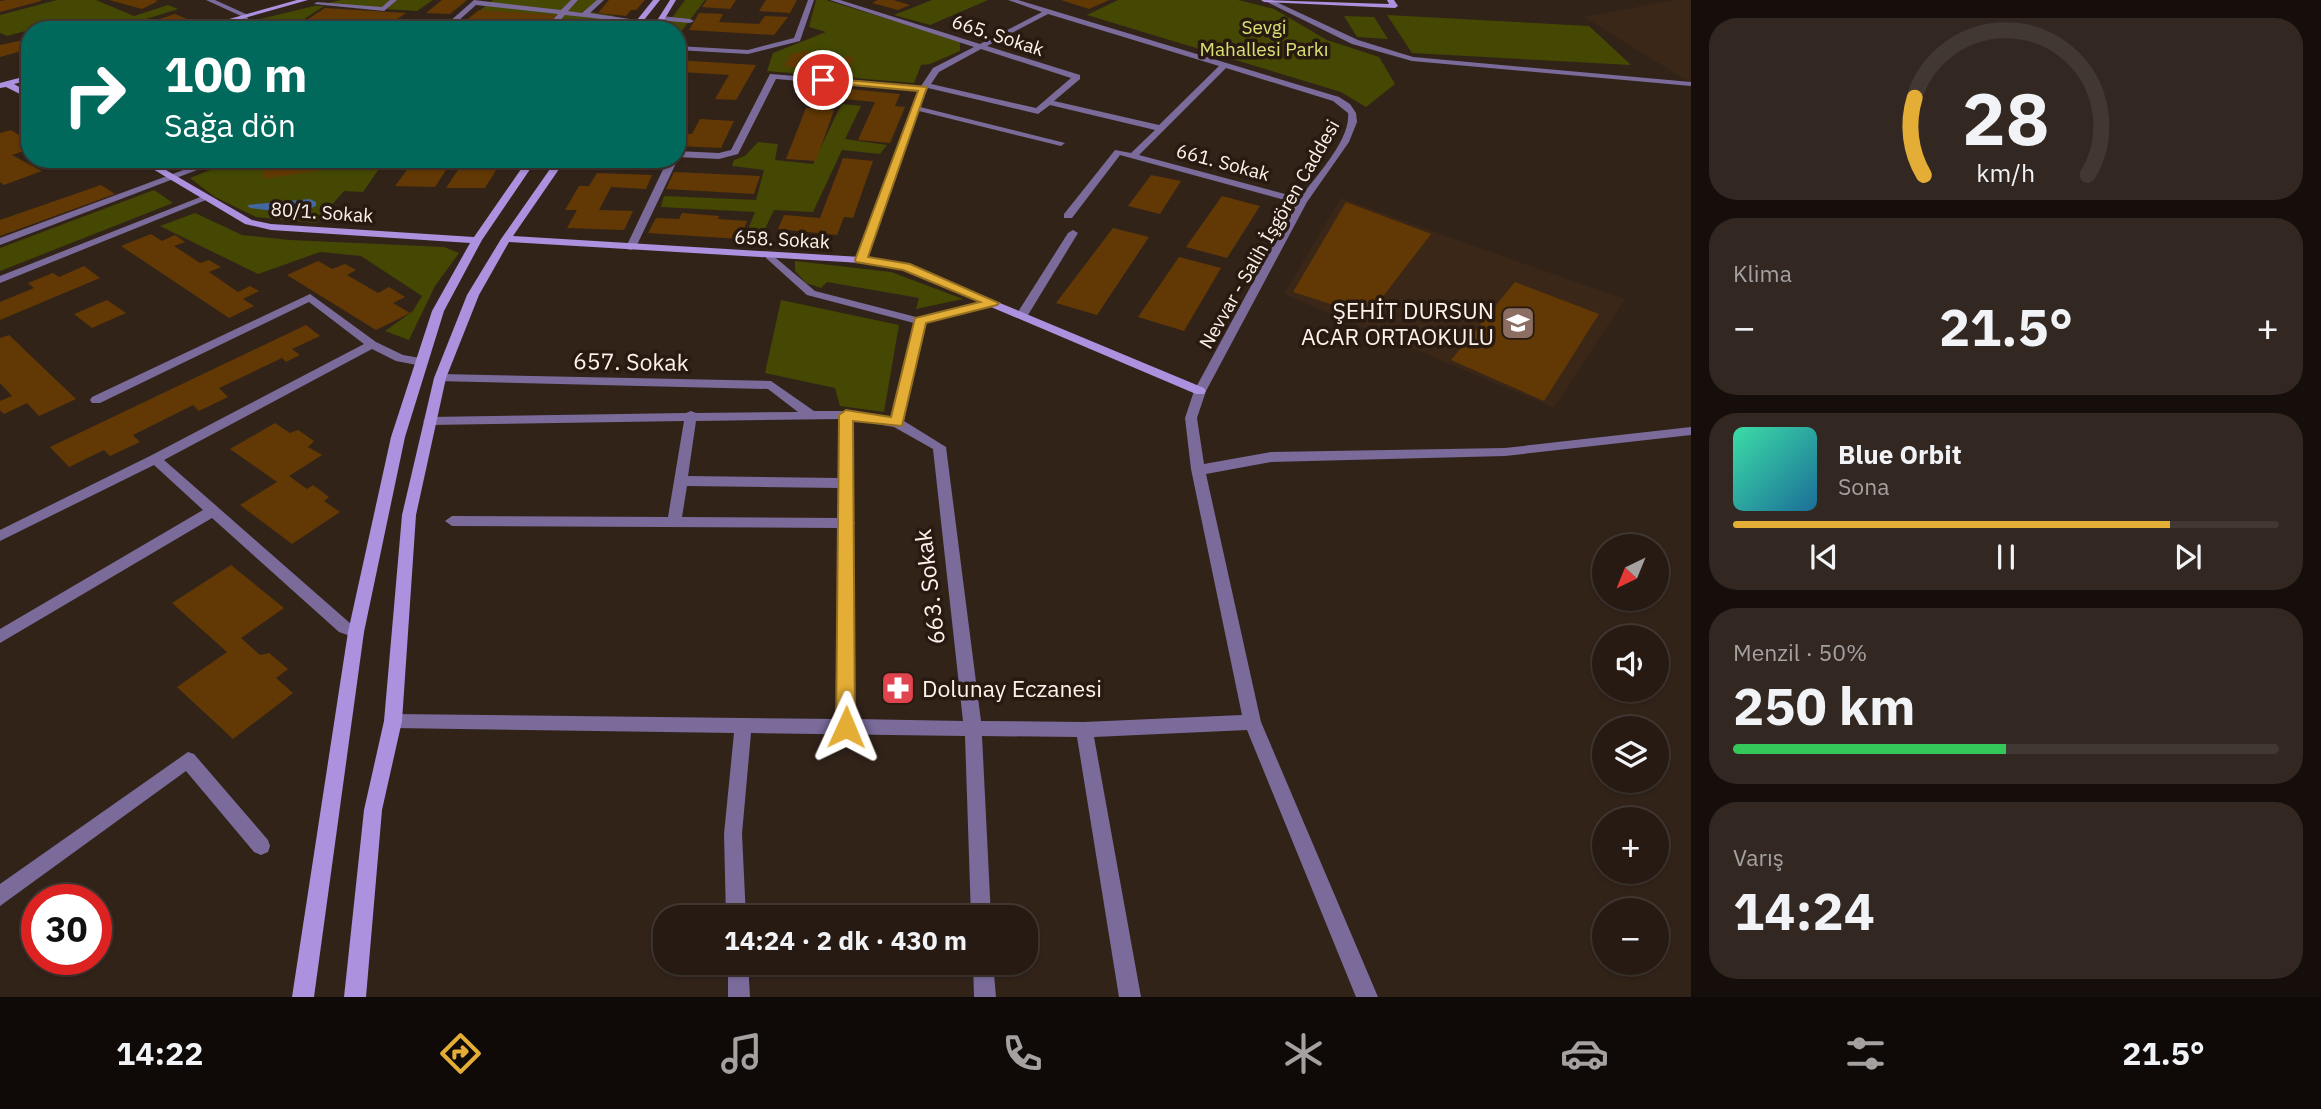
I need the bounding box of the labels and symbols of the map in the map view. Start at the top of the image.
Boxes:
street label: 665. Sokak [949,9,1047,61]
park label: Sevgi Mahallesi Parkı [1200,15,1328,61]
pin [793,50,853,110]
street label: Nevvar - Salih İşgören Caddesi [1193,115,1345,353]
street label: 661. Sokak [1174,138,1272,186]
street label: 80/1. Sokak [270,196,374,228]
street label: 658. Sokak [734,225,830,253]
place label: ŞEHİT DURSUN ACAR ORTAOKULU [1301,295,1494,351]
school or university icon: ŞEHİT DURSUN ACAR ORTAOKULU [1499,304,1537,342]
street label: 657. Sokak [573,345,689,377]
street label: 663. Sokak [907,528,951,646]
north arrow [1592,534,1670,611]
pharmacy icon: Dolunay Eczanesi [879,669,917,707]
place label: Dolunay Eczanesi [922,673,1102,703]
position arrow [809,690,883,764]
speed limit sign: 30 [21,884,112,975]

